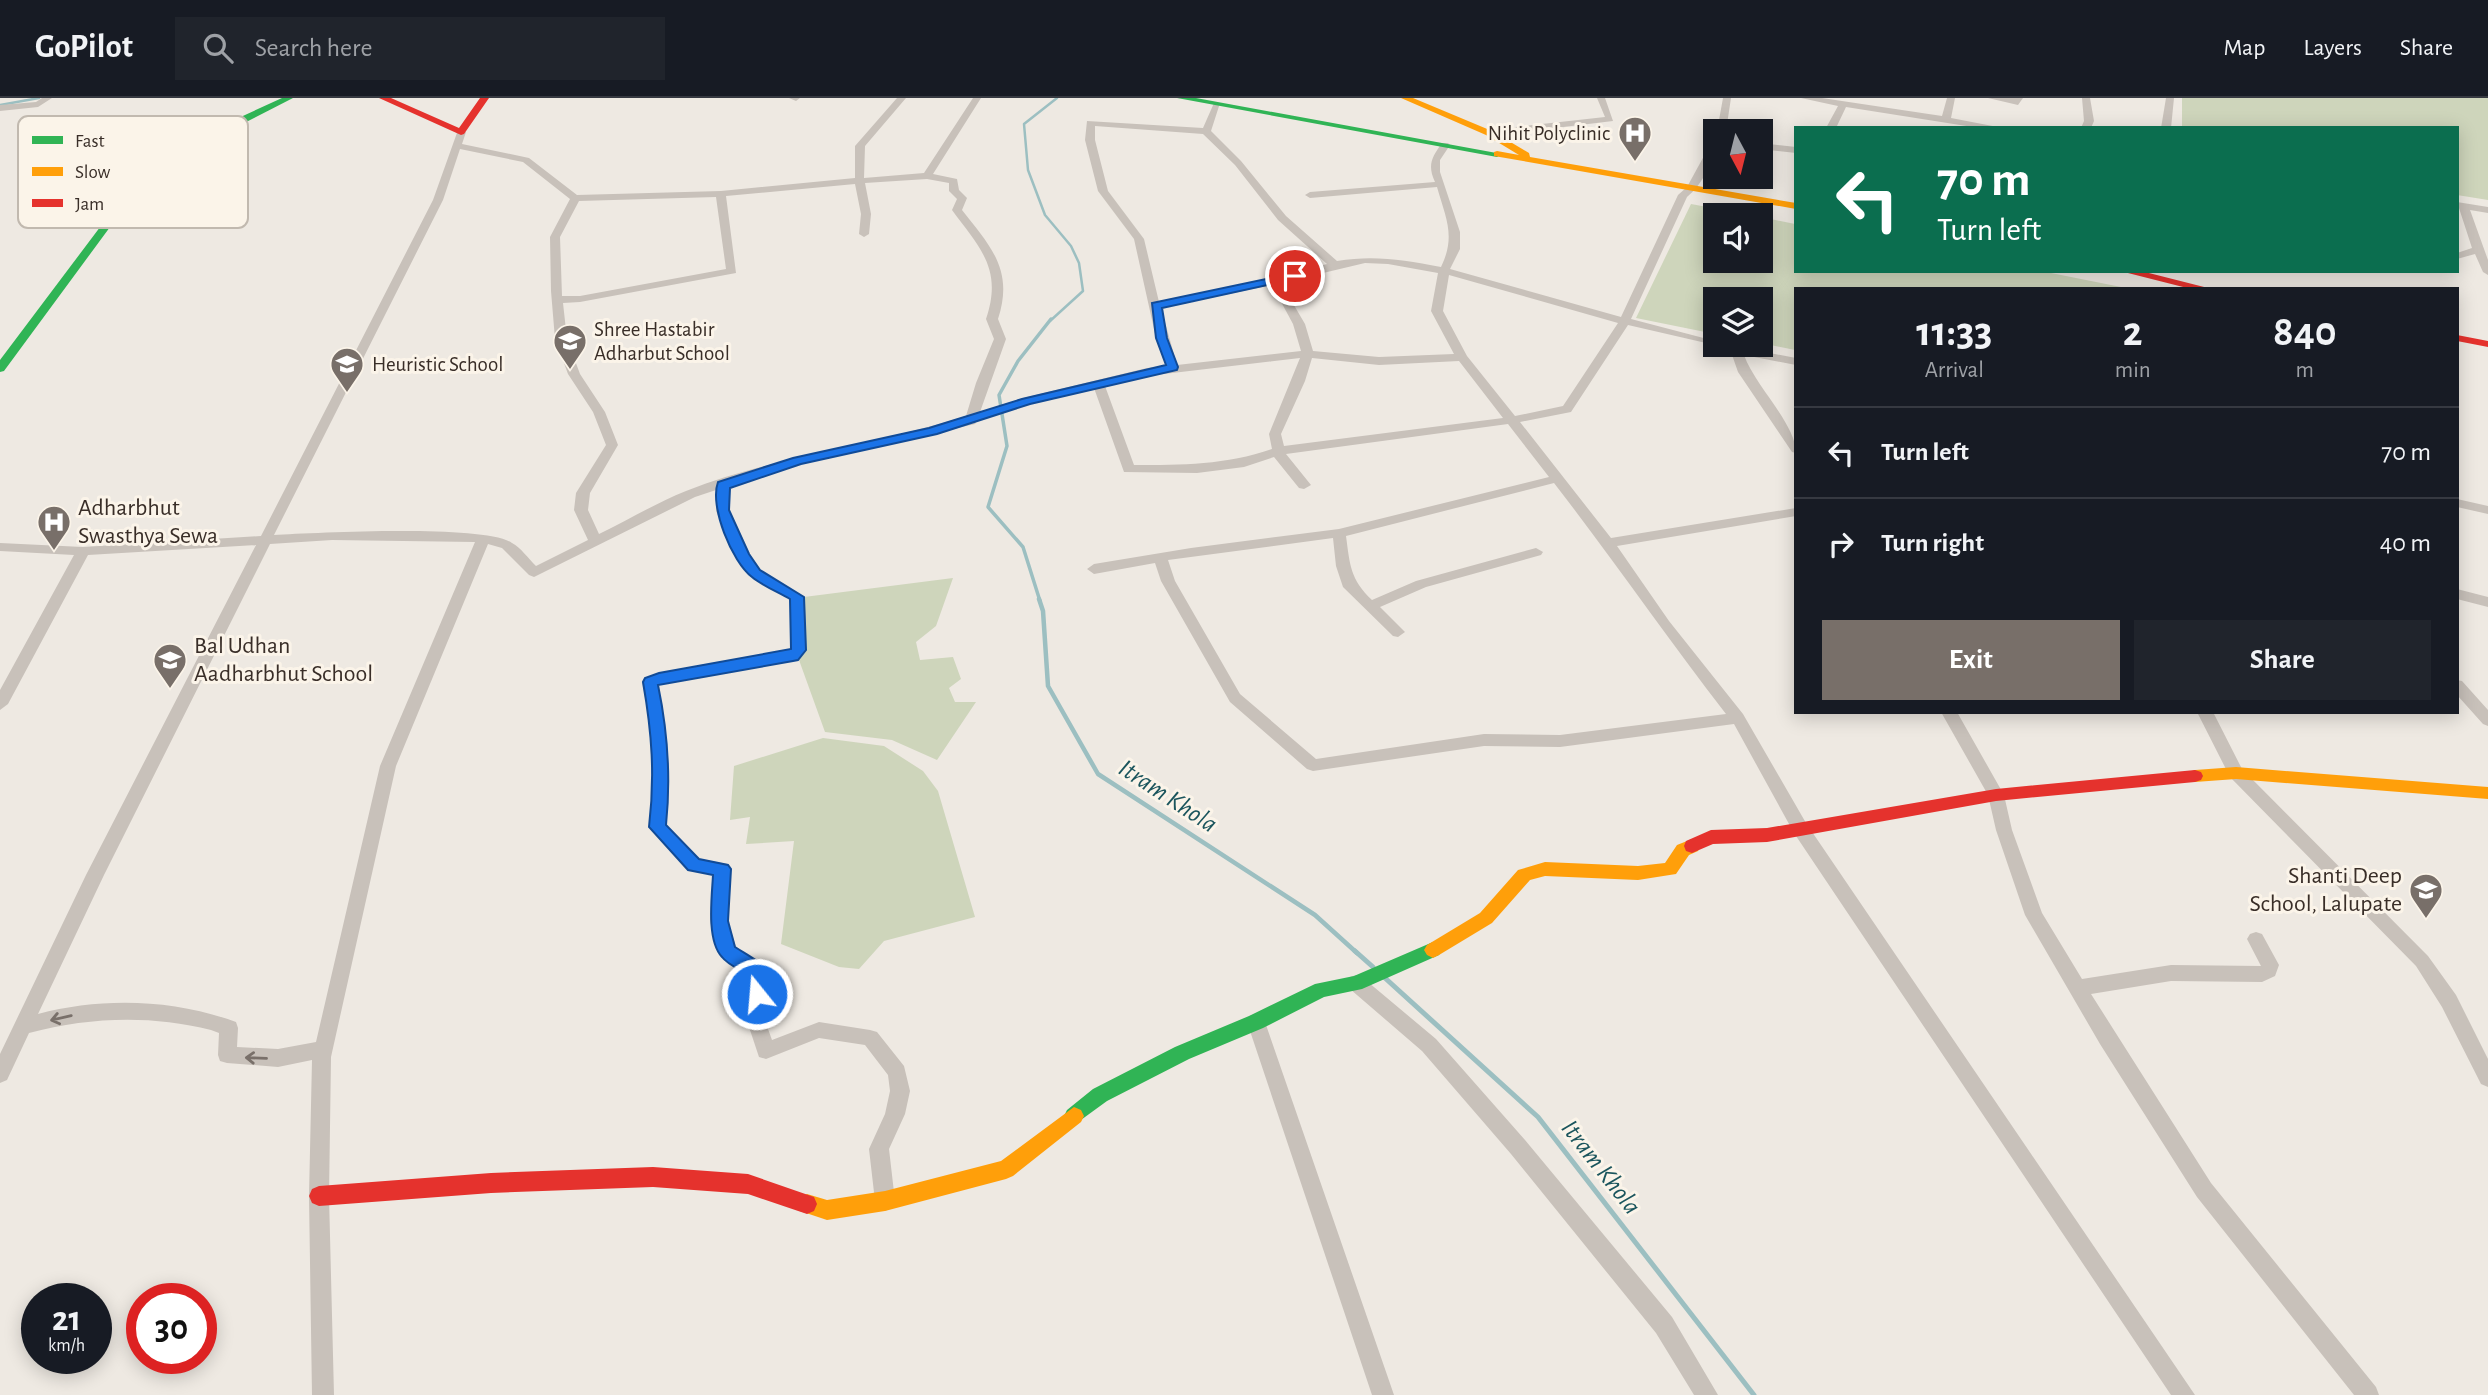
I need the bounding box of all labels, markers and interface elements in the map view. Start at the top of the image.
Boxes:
search box [175,17,665,80]
icon: search [199,29,237,67]
text: GoPilot [35,31,133,64]
text: Search here [255,35,372,61]
text: Map [2223,36,2265,60]
text: Layers [2303,36,2362,60]
text: Share [2400,36,2453,60]
hospital icon: Nihit Polyclinic [1616,114,1654,163]
legend [18,116,248,228]
north arrow [1703,119,1773,189]
map controls [1703,119,1773,357]
place label: Nihit Polyclinic [1488,123,1610,144]
text: Fast [75,132,105,151]
icon: left [1822,154,1913,245]
text: 70 m [1937,156,2031,205]
text: Slow [75,163,111,182]
text: Jam [75,195,104,214]
button: sound [1703,203,1773,273]
text: Turn left [1937,214,2041,246]
pin [1265,246,1325,306]
icon: arrive [1276,257,1314,295]
button: layers [1703,287,1773,357]
text: 11:33 [1916,311,1992,353]
text: 2 [2123,311,2143,353]
text: 840 [2273,311,2337,353]
place label: Shree Hastabir Adharbut School [594,319,730,364]
school or university icon: Shree Hastabir Adharbut School [551,322,589,371]
school or university icon: Heuristic School [328,345,366,394]
place label: Heuristic School [372,354,503,375]
text: Arrival [1925,359,1984,382]
text: min [2115,359,2151,382]
text: m [2296,359,2314,382]
icon: left [1822,434,1860,472]
text: Turn left [1881,439,1969,465]
text: 70 m [2381,439,2431,465]
place label: Adharbhut Swasthya Sewa [78,496,218,548]
hospital icon: Adharbhut Swasthya Sewa [35,503,73,552]
icon: right [1822,525,1860,563]
text: Turn right [1881,530,1984,556]
text: 40 m [2380,530,2431,556]
button: Exit [1822,620,2120,700]
button: Share [2134,620,2431,700]
place label: Bal Udhan Aadharbhut School [194,634,373,686]
school or university icon: Bal Udhan Aadharbhut School [151,641,189,690]
water label: Itram Khola [1114,755,1222,837]
place label: Shanti Deep School, Lalupate [2250,864,2402,916]
school or university icon: Shanti Deep School, Lalupate [2407,871,2445,920]
position arrow [720,957,794,1031]
one-way arrow [50,1011,73,1025]
one-way arrow [245,1051,268,1064]
water label: Itram Khola [1556,1115,1646,1219]
speed limit sign: 30 [126,1283,217,1374]
text: 21 [52,1302,81,1337]
text: km/h [48,1337,85,1355]

